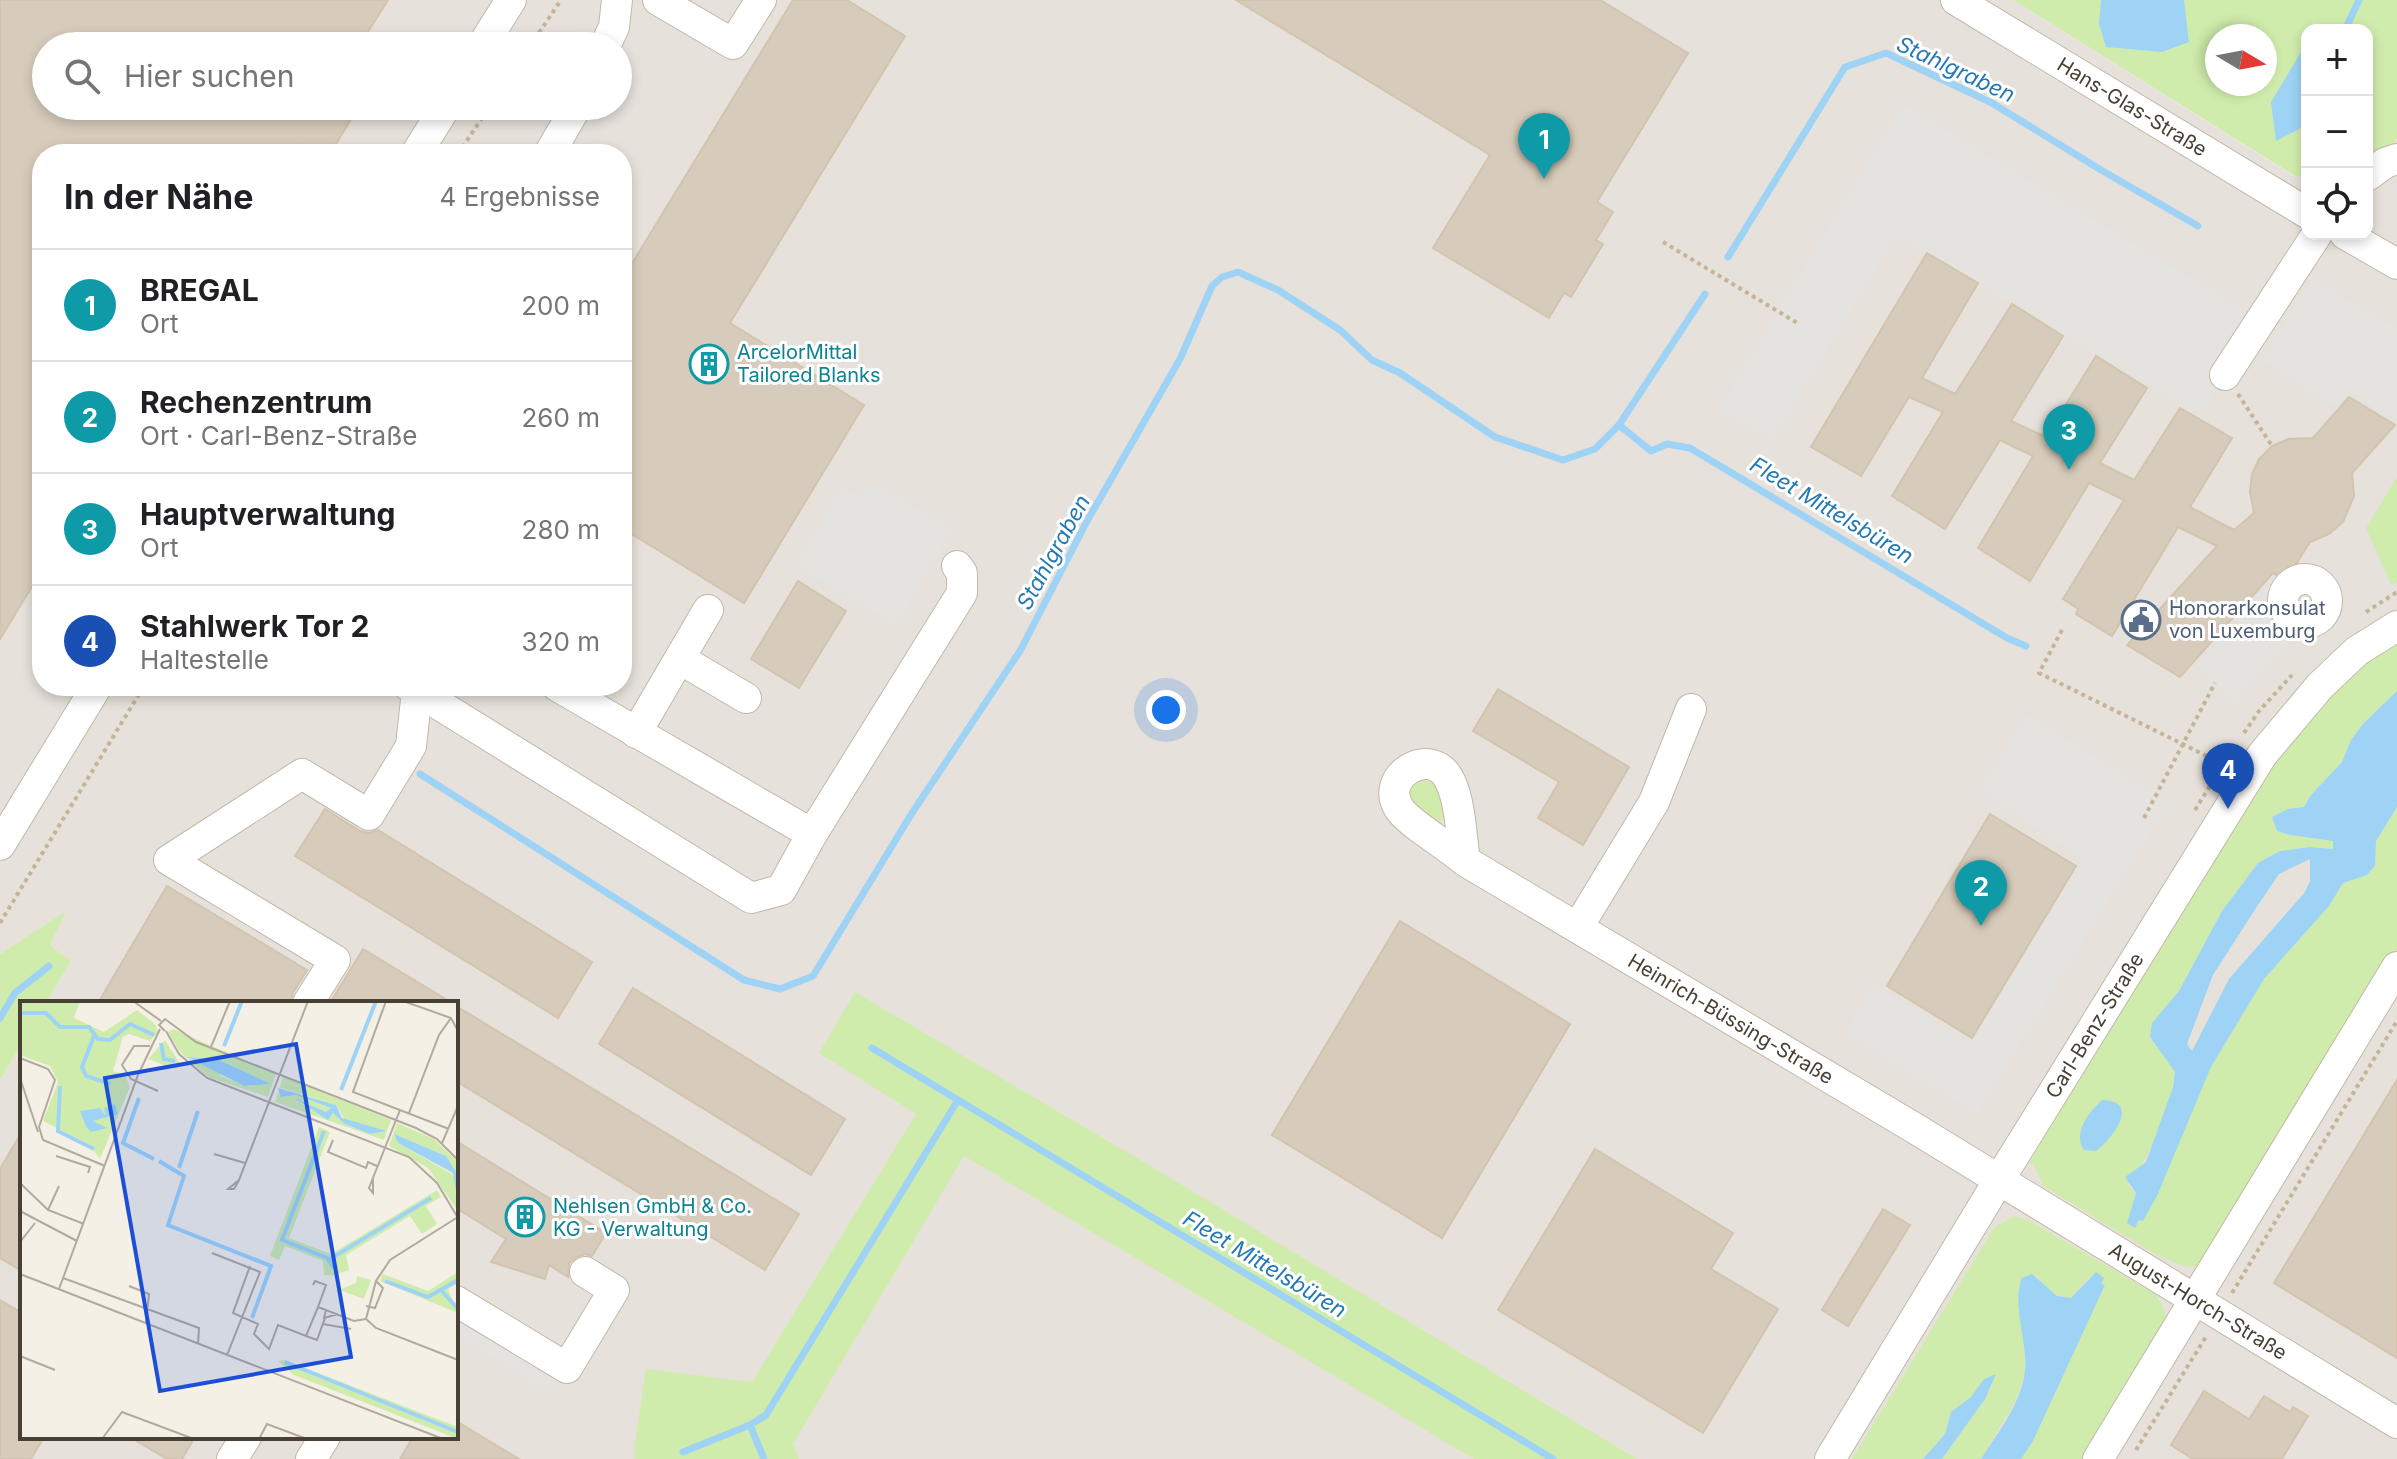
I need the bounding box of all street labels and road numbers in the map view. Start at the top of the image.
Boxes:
street label: Hans-Glas-Straße [2053,52,2211,161]
street label: Carl-Benz-Straße [2041,948,2149,1103]
street label: Heinrich-Büssing-Straße [1624,949,1838,1089]
street label: August-Horch-Straße [2105,1238,2291,1365]

